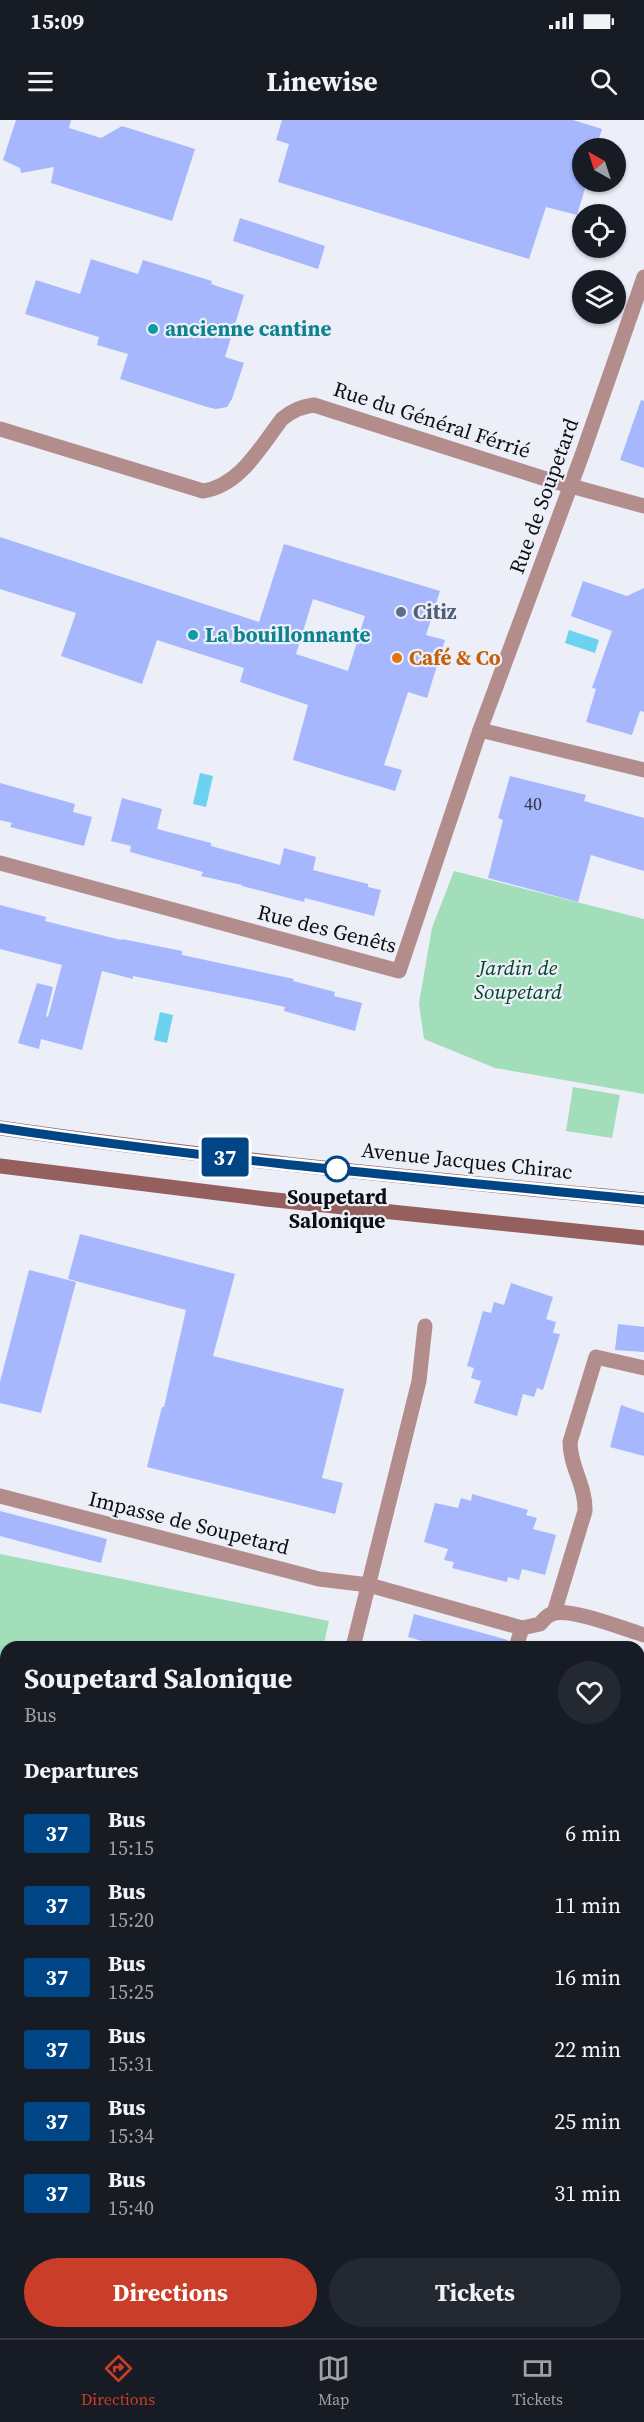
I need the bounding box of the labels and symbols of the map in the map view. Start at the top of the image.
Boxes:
north arrow [572,138,626,192]
place label: ancienne cantine [165,314,331,343]
marker: ancienne cantine [146,322,160,336]
street label: Rue du Général Férrié [330,374,534,465]
street label: Rue de Soupetard [502,414,585,578]
place label: Citiz [413,597,457,626]
marker: Citiz [394,605,408,619]
place label: La bouillonnante [205,620,371,649]
marker: La bouillonnante [186,628,200,642]
place label: Café & Co [409,643,501,672]
marker: Café & Co [390,651,404,665]
house number: 40 [524,791,542,816]
street label: Rue des Genêts [255,897,400,960]
park label: Jardin de Soupetard [474,953,562,1006]
street label: Avenue Jacques Chirac [360,1135,574,1186]
line badge: 37 [198,1138,252,1176]
marker: Soupetard Salonique [324,1156,350,1182]
place label: Soupetard Salonique [287,1182,388,1235]
street label: Impasse de Soupetard [86,1484,293,1561]

